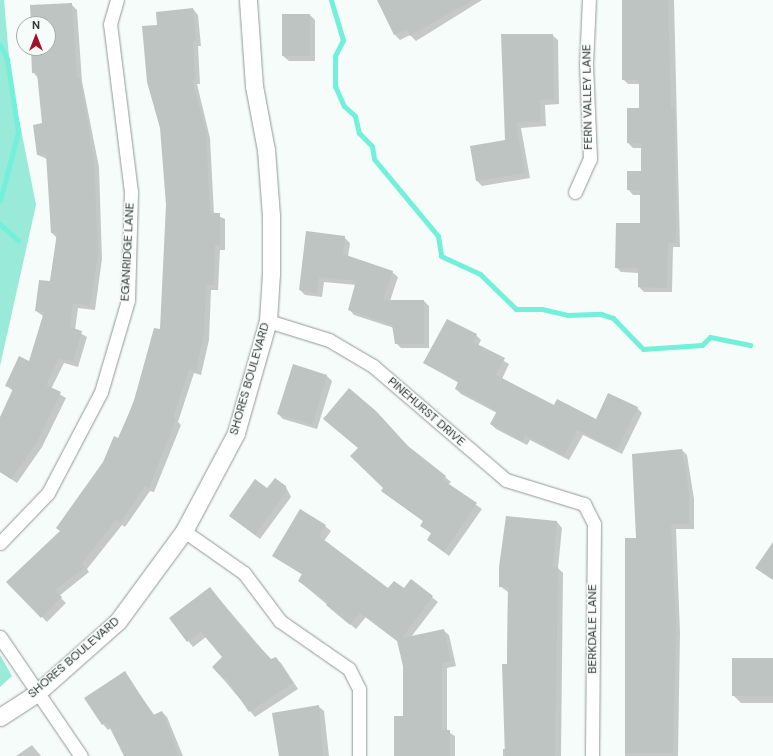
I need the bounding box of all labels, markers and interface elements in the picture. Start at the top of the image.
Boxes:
north arrow [16,16,56,56]
text: N [32,18,40,32]
street label: FERN VALLEY LANE [580,44,596,150]
street label: EGANRIDGE LANE [118,202,138,302]
street label: SHORES BOULEVARD [227,321,273,437]
street label: PINEHURST DRIVE [384,375,468,449]
street label: BERKDALE LANE [586,584,600,674]
street label: SHORES BOULEVARD [25,614,123,702]

